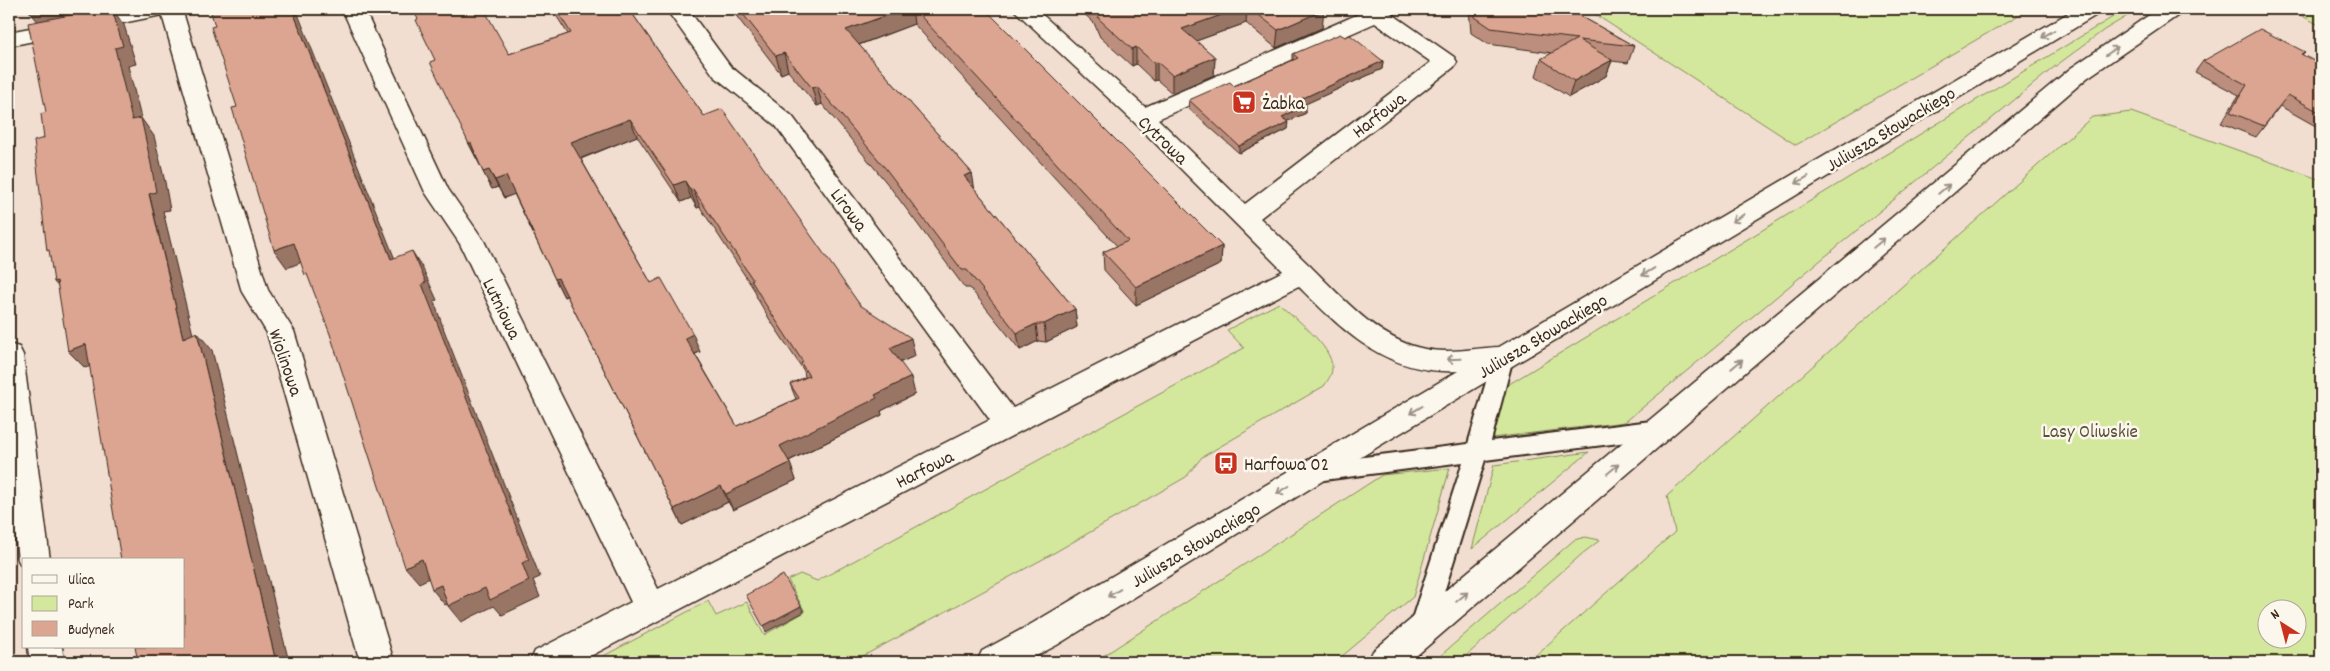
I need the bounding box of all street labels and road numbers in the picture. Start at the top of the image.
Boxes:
street label: Juliusza Słowackiego [1822,82,1962,180]
street label: Harfowa [1347,86,1414,146]
street label: Cytrowa [1130,111,1194,173]
street label: Lirowa [822,184,873,239]
street label: Lutniowa [474,274,527,346]
street label: Juliusza Słowackiego [1474,289,1614,387]
street label: Wiolinowa [260,326,308,401]
street label: Harfowa [892,445,960,497]
street label: Juliusza Słowackiego [1127,498,1267,596]

